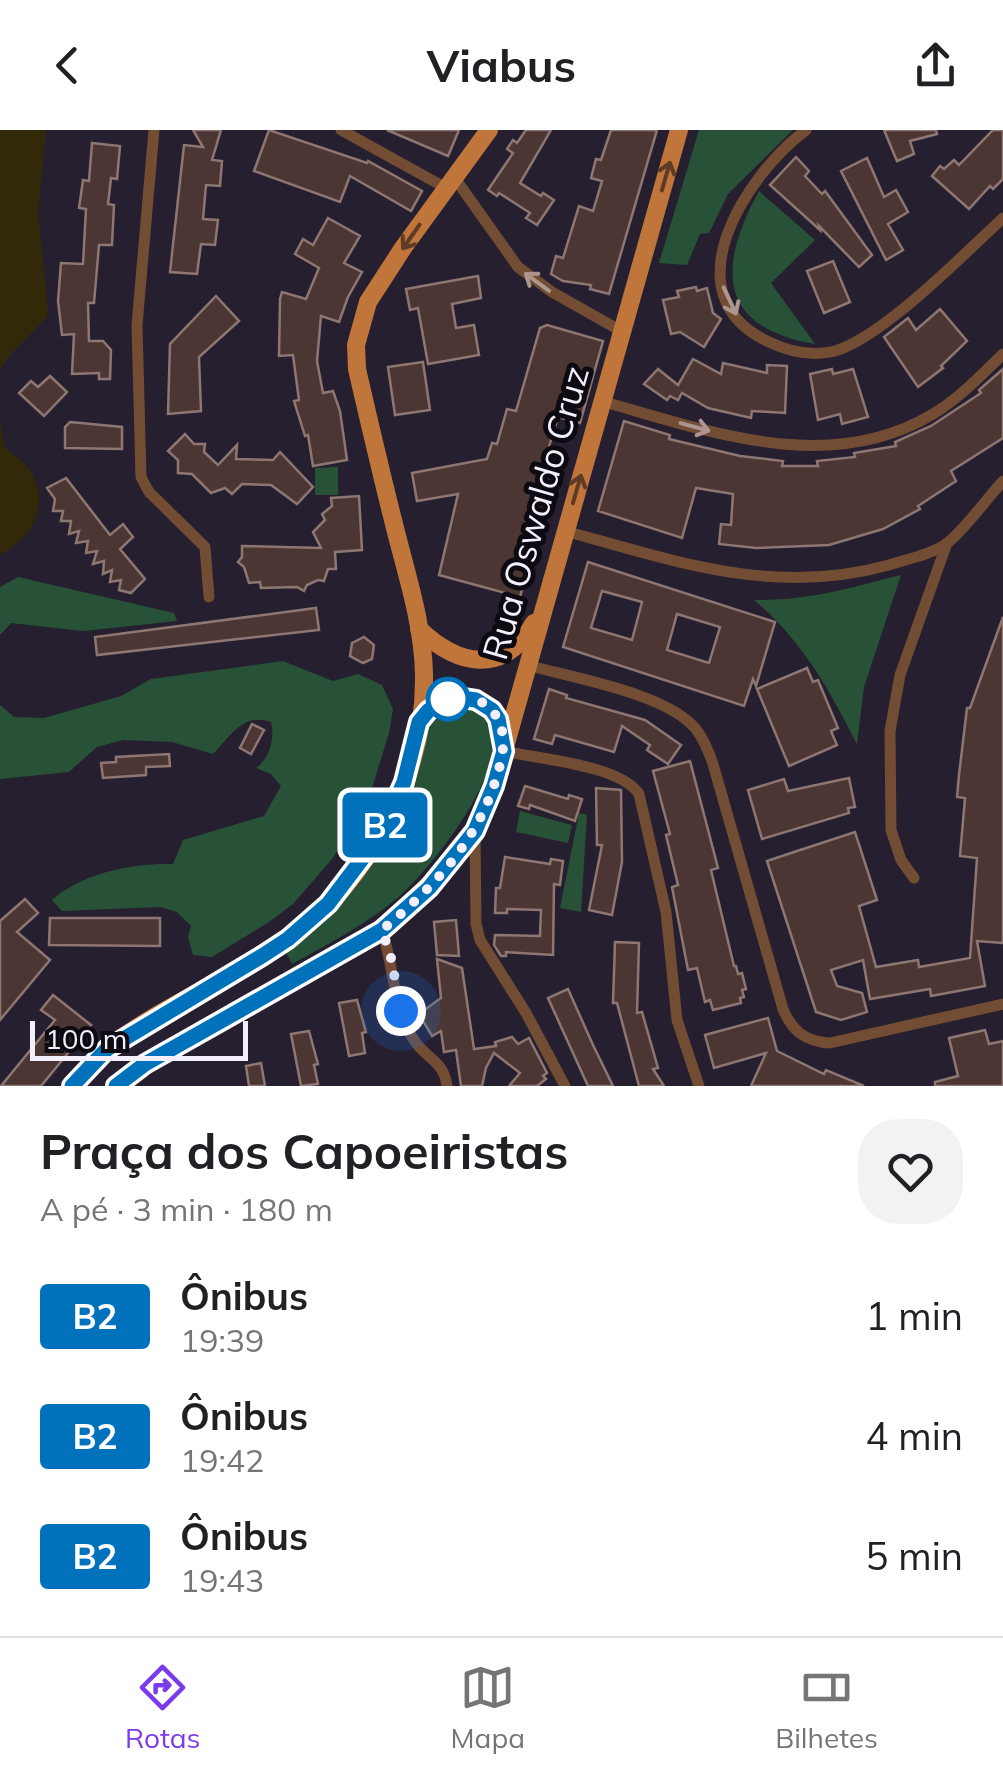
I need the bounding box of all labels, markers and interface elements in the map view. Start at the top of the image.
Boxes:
text: Viabus [427,37,576,93]
icon: back [40,38,95,93]
icon: share [908,38,963,93]
one-way arrow [658,161,676,192]
one-way arrow [401,223,422,250]
one-way arrow [524,272,552,293]
one-way arrow [721,285,740,315]
street label: Rua Oswaldo Cruz [472,361,598,664]
one-way arrow [679,418,710,437]
one-way arrow [568,473,587,505]
unlabelled marker [427,678,469,720]
line badge: B2 [340,792,430,858]
text: B2 [362,803,408,847]
your location [376,986,426,1036]
scale bar [30,1016,248,1060]
text: 100 m [45,1021,127,1056]
button: heart [858,1119,963,1224]
text: Praça dos Capoeiristas [40,1121,568,1181]
text: A pé · 3 min · 180 m [40,1189,333,1229]
text: Ônibus [180,1272,308,1320]
text: 1 min [866,1292,963,1340]
text: B2 [72,1294,118,1338]
text: 19:39 [180,1320,264,1360]
text: Ônibus [180,1392,308,1440]
text: 4 min [866,1412,963,1460]
text: B2 [72,1414,118,1458]
text: 19:42 [180,1440,264,1480]
text: Ônibus [180,1512,308,1560]
text: 5 min [866,1532,963,1580]
text: B2 [72,1534,118,1578]
text: 19:43 [180,1560,264,1600]
tab: Rotas [125,1660,200,1755]
tab: Mapa [451,1660,525,1755]
tab: Bilhetes [775,1660,878,1755]

